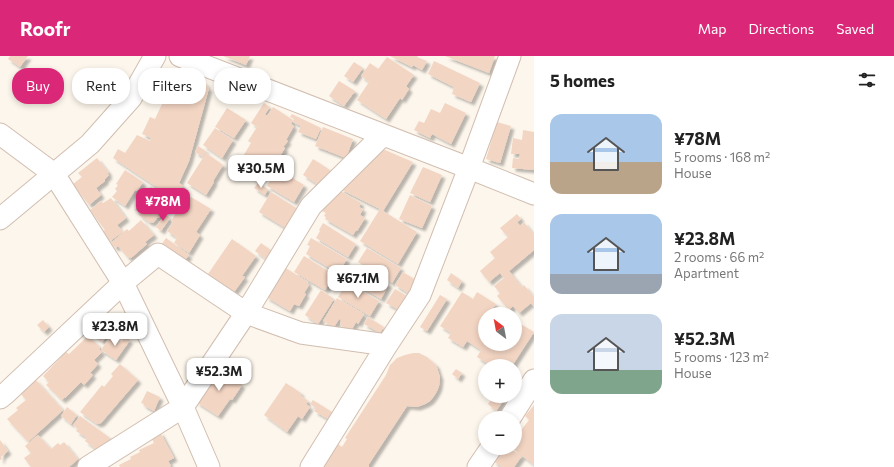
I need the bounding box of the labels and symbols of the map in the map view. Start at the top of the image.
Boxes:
pin: ¥30.5M [228,155,294,189]
pin: ¥78M [139,188,187,222]
pin: ¥67.1M [325,265,391,299]
north arrow [478,307,522,351]
pin: ¥23.8M [82,313,148,347]
pin: ¥52.3M [186,358,252,392]

